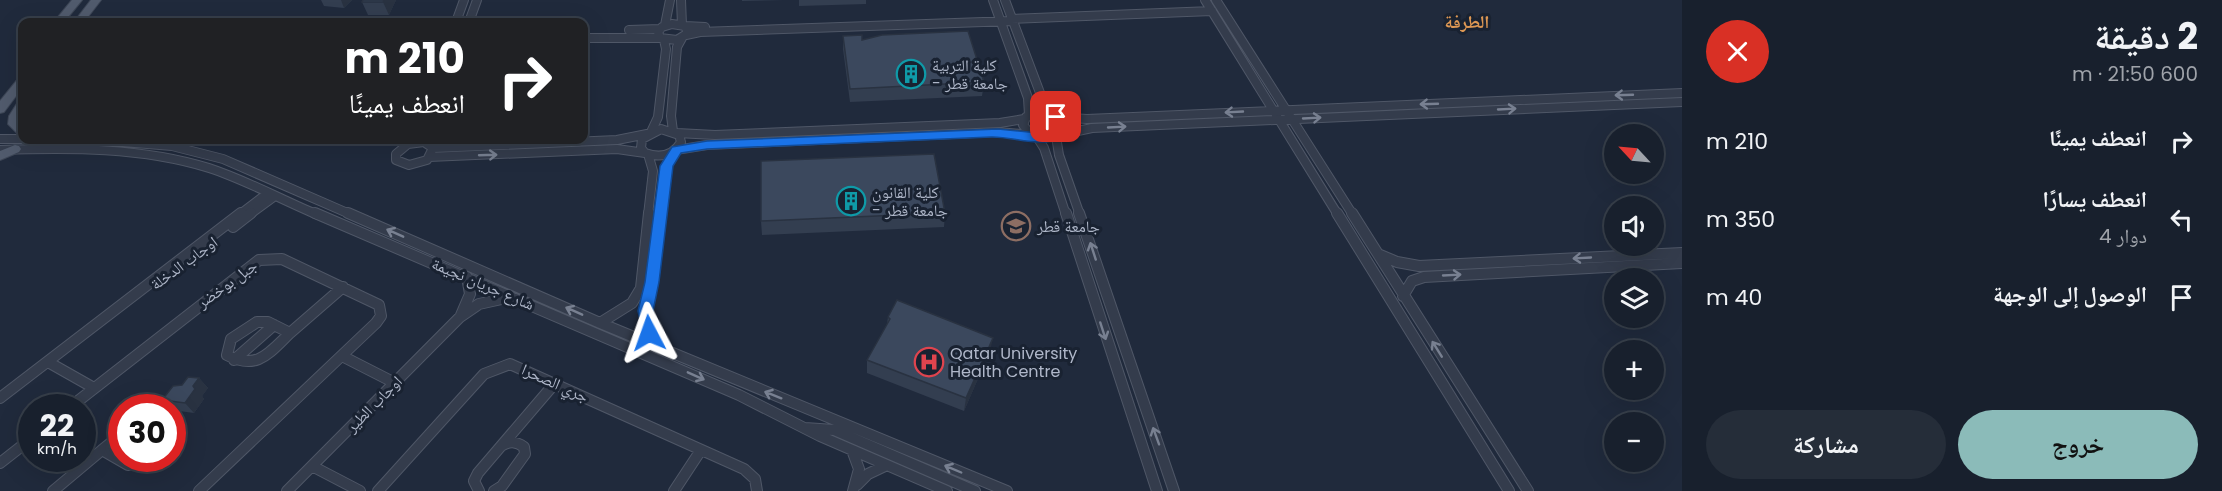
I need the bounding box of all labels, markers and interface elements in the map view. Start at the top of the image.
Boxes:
district label: الطرفة [1445,9,1489,34]
text: 2 دقيقة [2094,11,2198,62]
button: close [1706,20,1769,83]
text: 210 m [344,29,465,88]
icon: right [486,42,564,120]
place label: كلية التربية - جامعة قطر [932,54,1008,95]
building icon: كلية التربية - جامعة قطر [895,58,927,90]
text: 600 m · 21:50 [2072,60,2198,88]
text: انعطف يمينًا [349,85,465,122]
one-way arrow [1614,90,1634,101]
pin [1030,91,1081,142]
one-way arrow [1419,98,1439,109]
icon: arrive [1039,100,1072,133]
one-way arrow [1496,104,1516,115]
one-way arrow [1224,107,1244,118]
one-way arrow [1301,112,1321,123]
one-way arrow [1106,121,1126,132]
text: انعطف يمينًا [2049,123,2147,154]
north arrow [1604,124,1664,184]
map controls [1604,124,1664,472]
icon: right [2165,125,2198,158]
text: 210 m [1706,126,1768,157]
one-way arrow [477,149,497,160]
place label: كلية القانون - جامعة قطر [872,181,948,222]
text: انعطف يسارًا [2043,184,2147,215]
building icon: كلية القانون - جامعة قطر [835,185,867,217]
button: sound [1604,196,1664,256]
icon: left [2165,203,2198,236]
text: 350 m [1706,204,1775,235]
school or university icon: جامعة قطر [1000,210,1032,242]
place label: جامعة قطر [1036,215,1100,238]
text: دوار 4 [2099,222,2147,250]
one-way arrow [387,226,405,238]
street label: اوجاب الدخلة [146,231,222,295]
one-way arrow [1087,242,1098,261]
street label: شارع جريان نجيمة [428,252,538,316]
one-way arrow [1572,252,1592,263]
street label: جبل بوخضر [191,254,262,314]
button: layers [1604,268,1664,328]
one-way arrow [1442,270,1462,281]
text: الوصول إلى الوجهة [1993,279,2147,310]
icon: arrive [2165,281,2198,314]
text: 40 m [1706,282,1762,313]
position arrow [617,301,681,365]
one-way arrow [565,305,583,316]
one-way arrow [1099,321,1110,340]
button: + [1604,340,1664,400]
one-way arrow [1430,341,1442,358]
place label: Qatar University Health Centre [950,342,1077,383]
hospital icon: Qatar University Health Centre [913,346,945,378]
street label: جري الصحرا [517,358,592,409]
street label: اوجاب الطير [340,371,407,438]
one-way arrow [686,371,704,382]
one-way arrow [764,389,782,400]
speed limit sign: 30 [108,394,186,472]
text: 22 [40,404,74,447]
button: مشاركة [1706,410,1946,479]
button: خروج [1958,410,2198,479]
button: − [1604,412,1664,472]
one-way arrow [1149,427,1160,445]
text: km/h [37,438,77,459]
one-way arrow [945,463,963,474]

